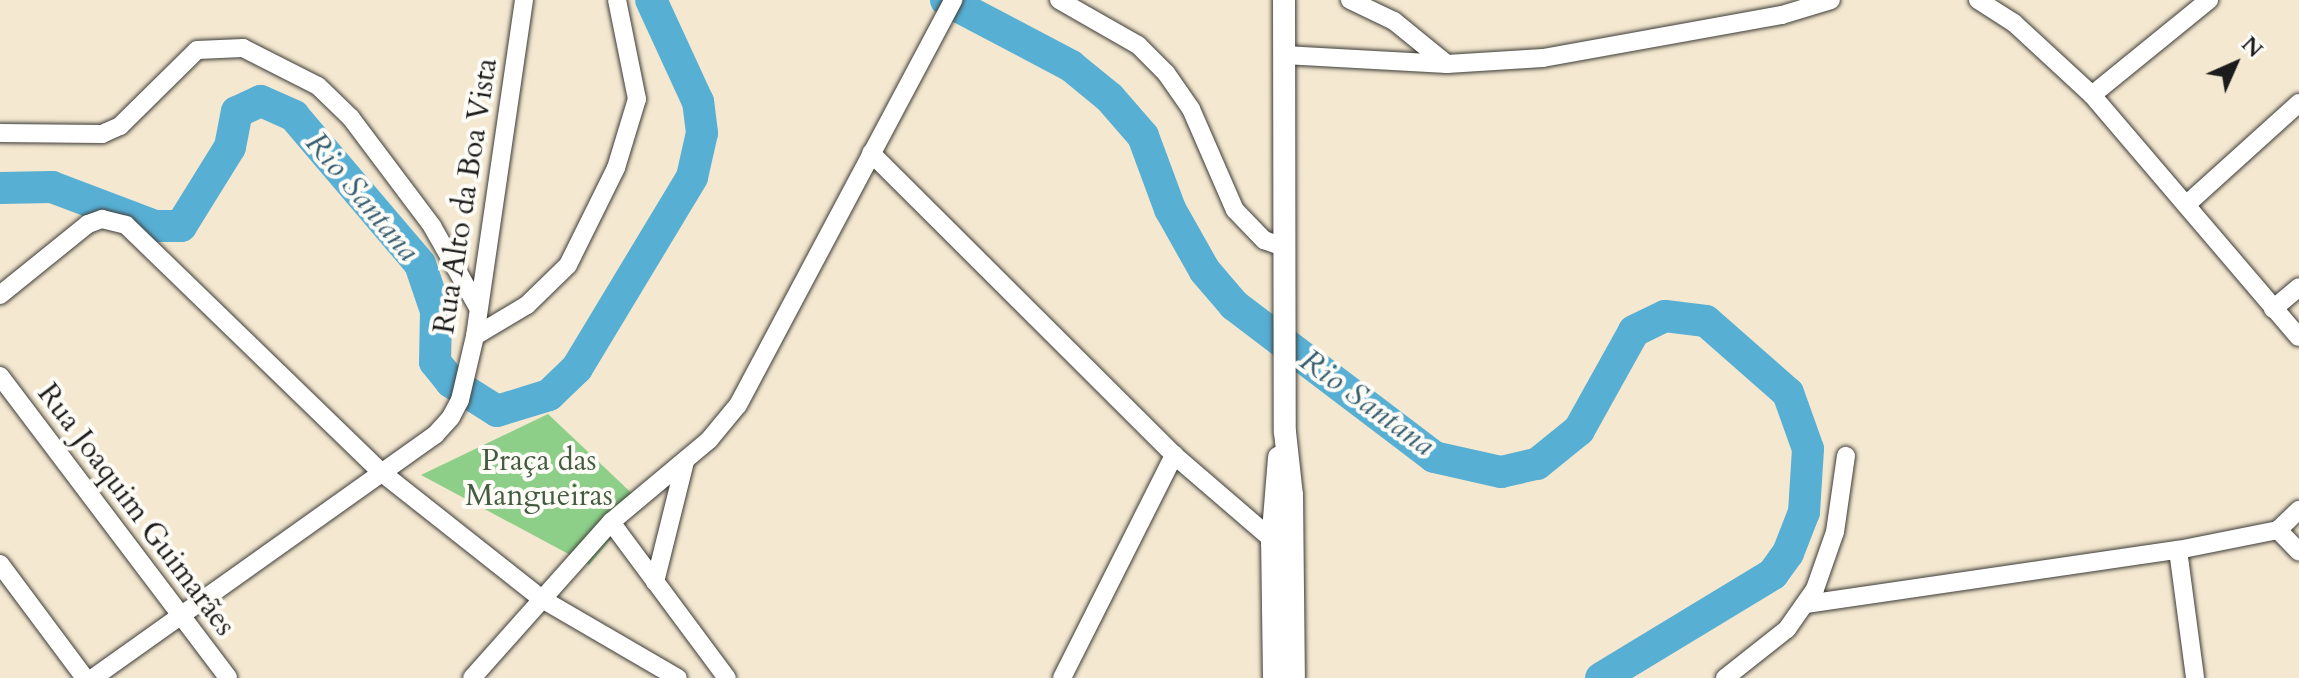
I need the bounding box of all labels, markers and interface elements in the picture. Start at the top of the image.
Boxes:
north arrow [2195,24,2275,104]
text: N [2235,30,2269,64]
street label: Rua Alto da Boa Vista [426,56,506,336]
water label: Rio Santana [297,125,427,269]
water label: Rio Santana [1292,341,1442,465]
street label: Rua Joaquim Guimarães [29,377,243,643]
park label: Praça das Mangueiras [465,443,613,514]

